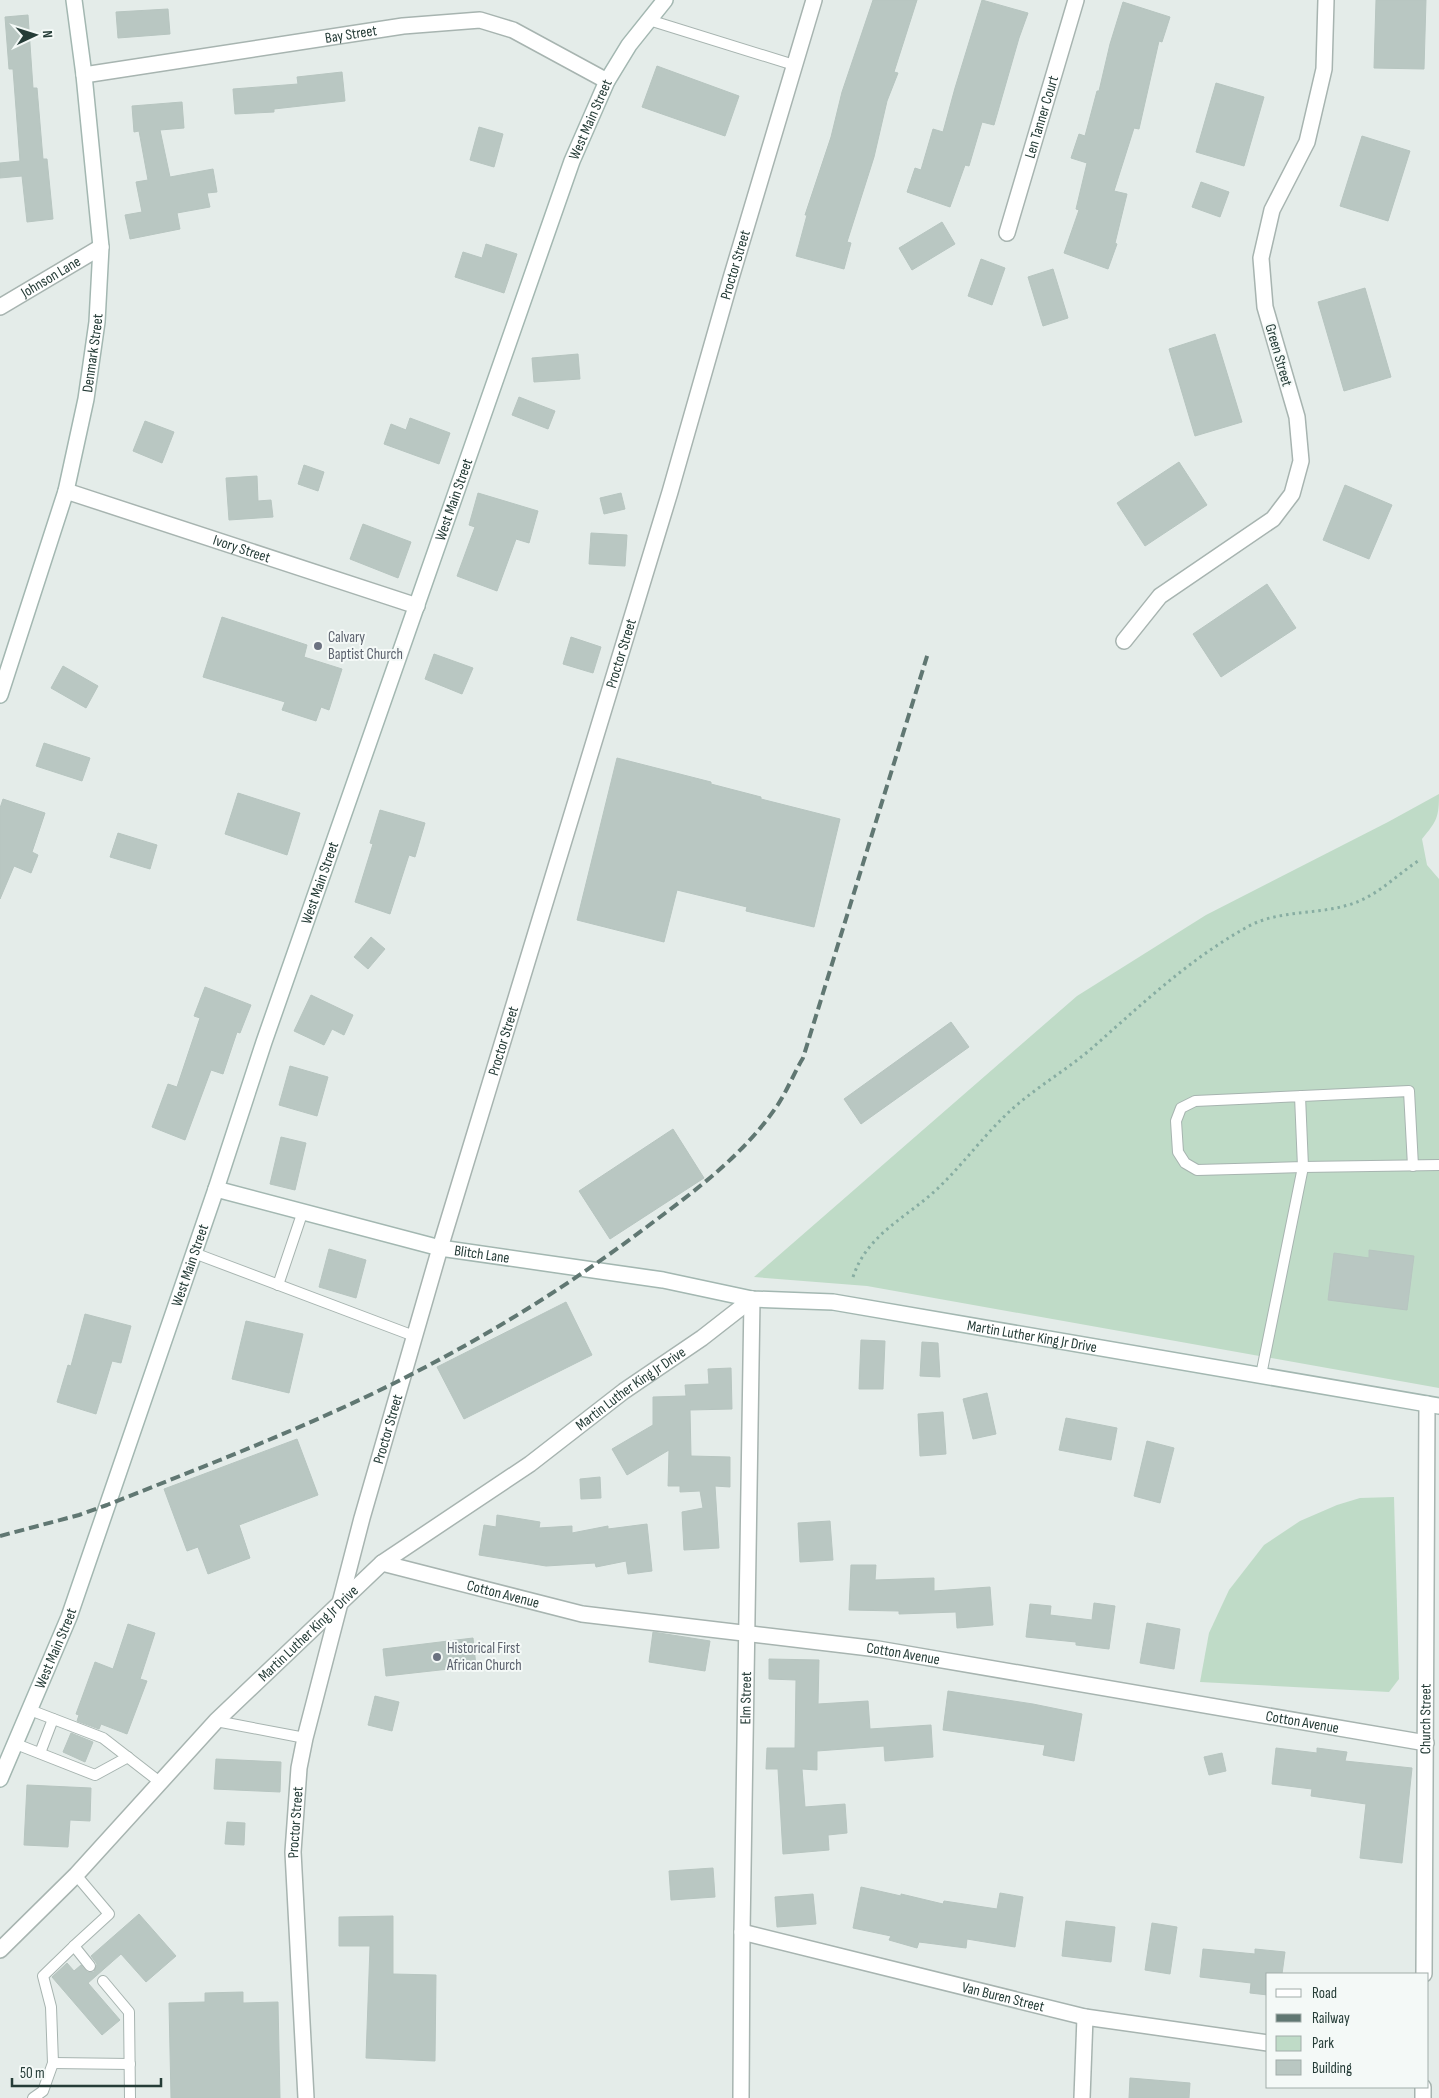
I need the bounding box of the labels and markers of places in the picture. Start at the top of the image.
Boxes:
place label: Calvary Baptist Church [328,628,403,664]
marker: Calvary Baptist Church [312,640,324,652]
place label: Historical First African Church [446,1639,522,1675]
marker: Historical First African Church [431,1651,443,1663]

